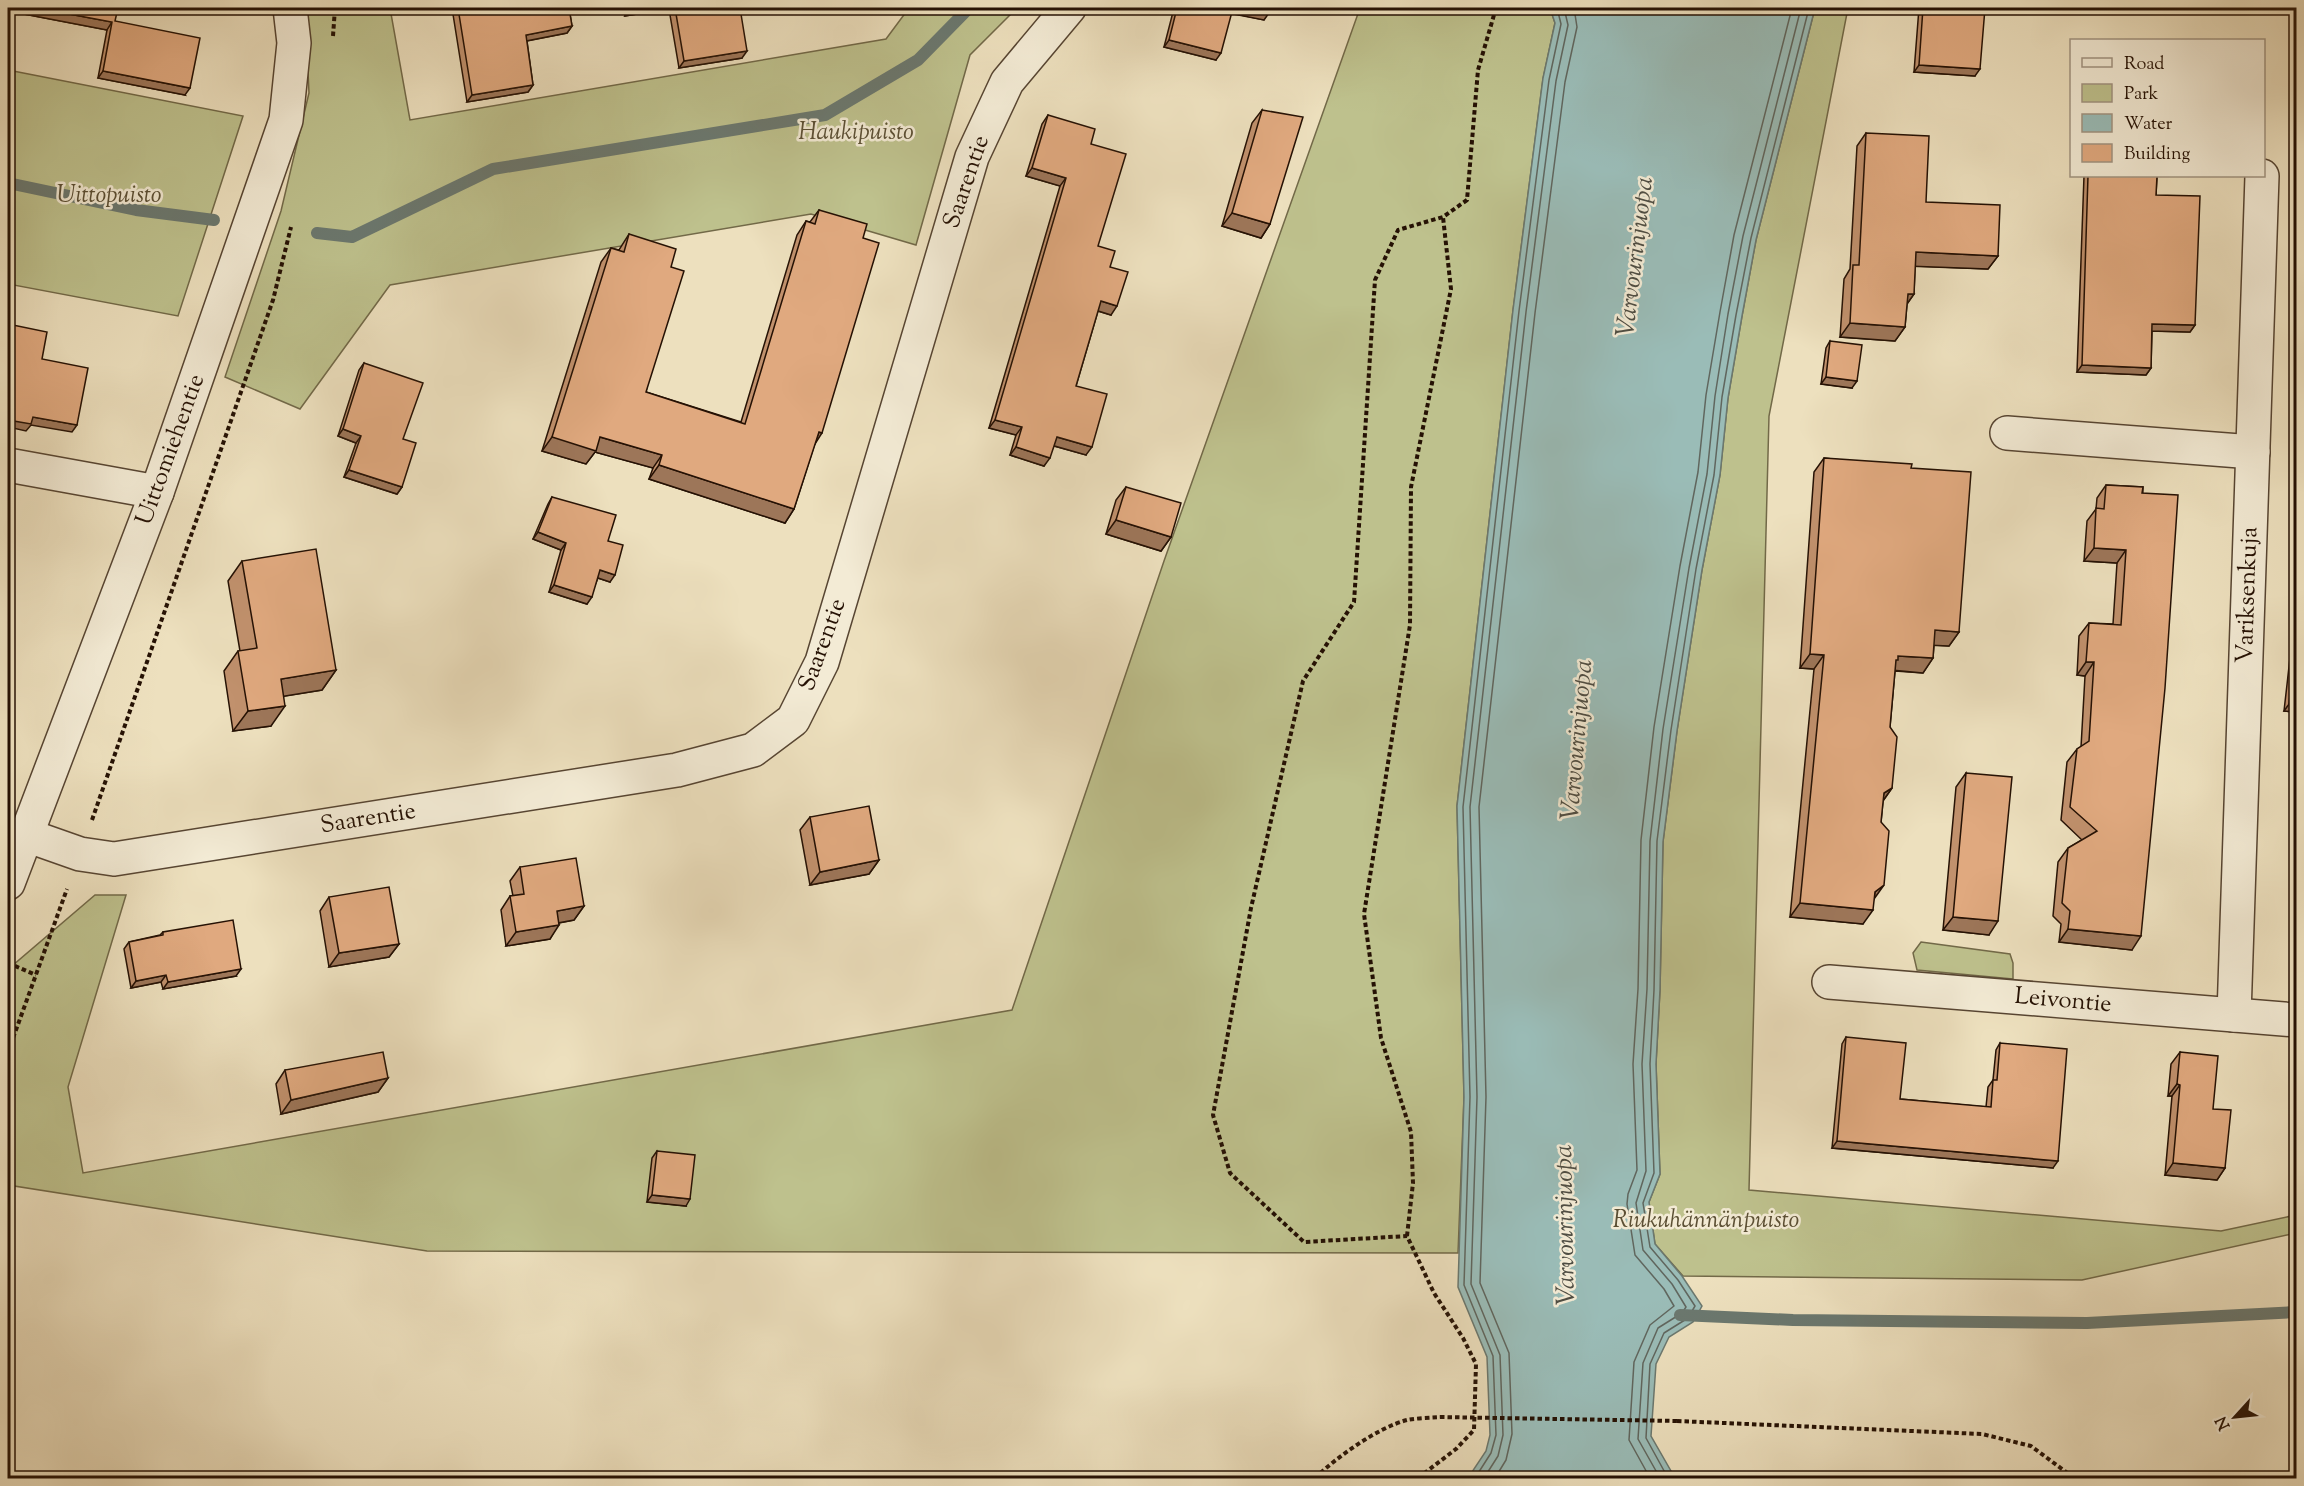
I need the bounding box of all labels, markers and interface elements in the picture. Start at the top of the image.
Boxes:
legend [2070,39,2265,177]
text: Road [2124,52,2164,78]
text: Park [2124,82,2159,108]
text: Water [2124,112,2173,138]
park label: Haukipuisto [798,116,914,150]
street label: Saarentie [935,131,999,233]
text: Building [2124,142,2190,168]
water label: Varvourinjuopa [1608,175,1664,339]
park label: Uittopuisto [57,179,162,213]
street label: Uittomiehentie [128,370,214,530]
street label: Variksenkuja [2229,526,2267,664]
street label: Saarentie [791,594,855,696]
water label: Varvourinjuopa [1553,658,1603,822]
street label: Saarentie [318,795,418,843]
street label: Leivontie [2013,980,2113,1022]
water label: Varvourinjuopa [1546,1144,1586,1306]
park label: Riukuhännänpuisto [1613,1204,1799,1238]
north arrow [2205,1387,2265,1447]
text: N [2211,1412,2237,1434]

